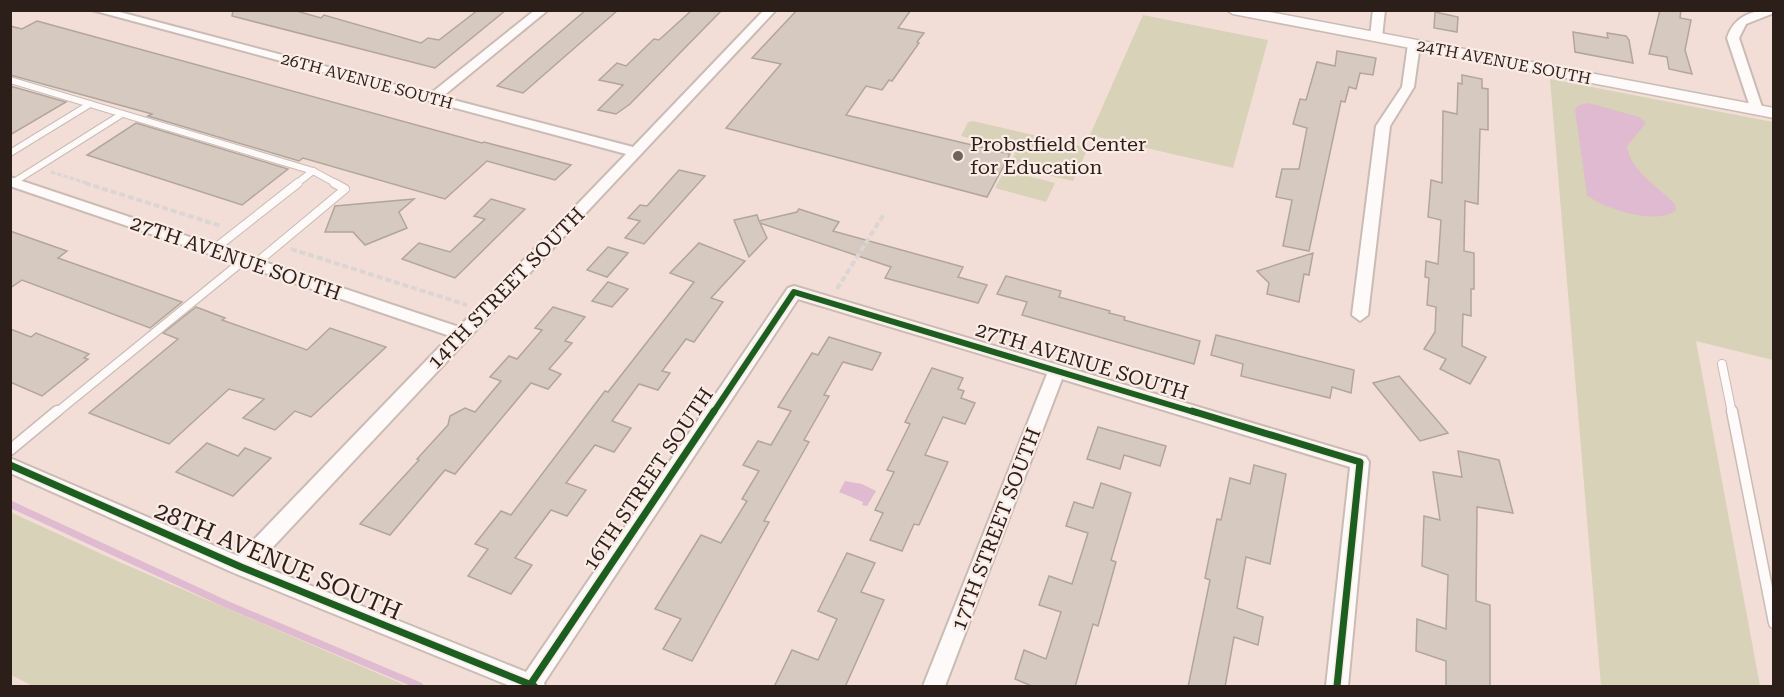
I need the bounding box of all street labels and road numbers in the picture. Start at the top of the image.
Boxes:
street label: 24TH AVENUE SOUTH [1415,36,1593,88]
street label: 26TH AVENUE SOUTH [279,49,455,113]
street label: 14TH STREET SOUTH [423,202,589,374]
street label: 27TH AVENUE SOUTH [127,211,345,305]
street label: 27TH AVENUE SOUTH [973,317,1191,405]
street label: 16TH STREET SOUTH [578,383,718,575]
street label: 17TH STREET SOUTH [946,424,1046,634]
street label: 28TH AVENUE SOUTH [150,496,406,626]

